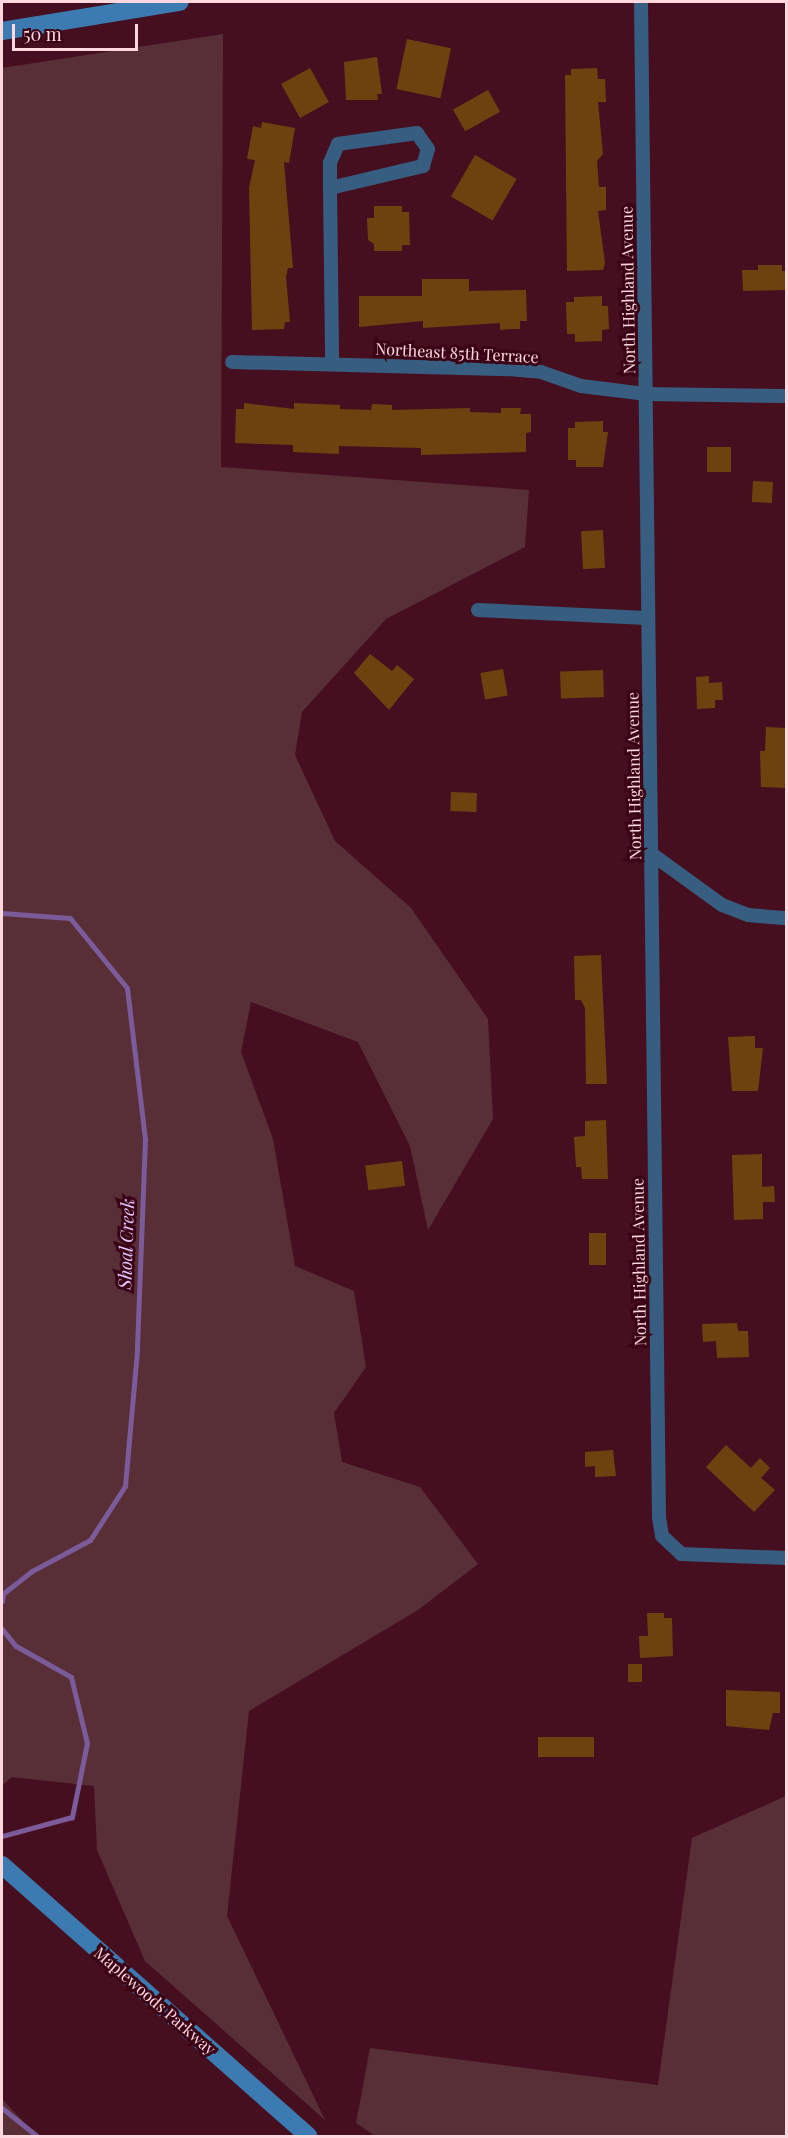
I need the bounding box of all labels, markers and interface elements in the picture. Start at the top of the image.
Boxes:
scale bar [15,12,141,50]
text: 50 m [23,22,62,46]
street label: North Highland Avenue [617,205,639,375]
street label: Northeast 85th Terrace [374,339,540,367]
street label: North Highland Avenue [623,691,645,861]
street label: North Highland Avenue [628,1177,650,1347]
water label: Shoal Creek [114,1198,138,1290]
street label: Maplewoods Parkway [90,1943,220,2059]

